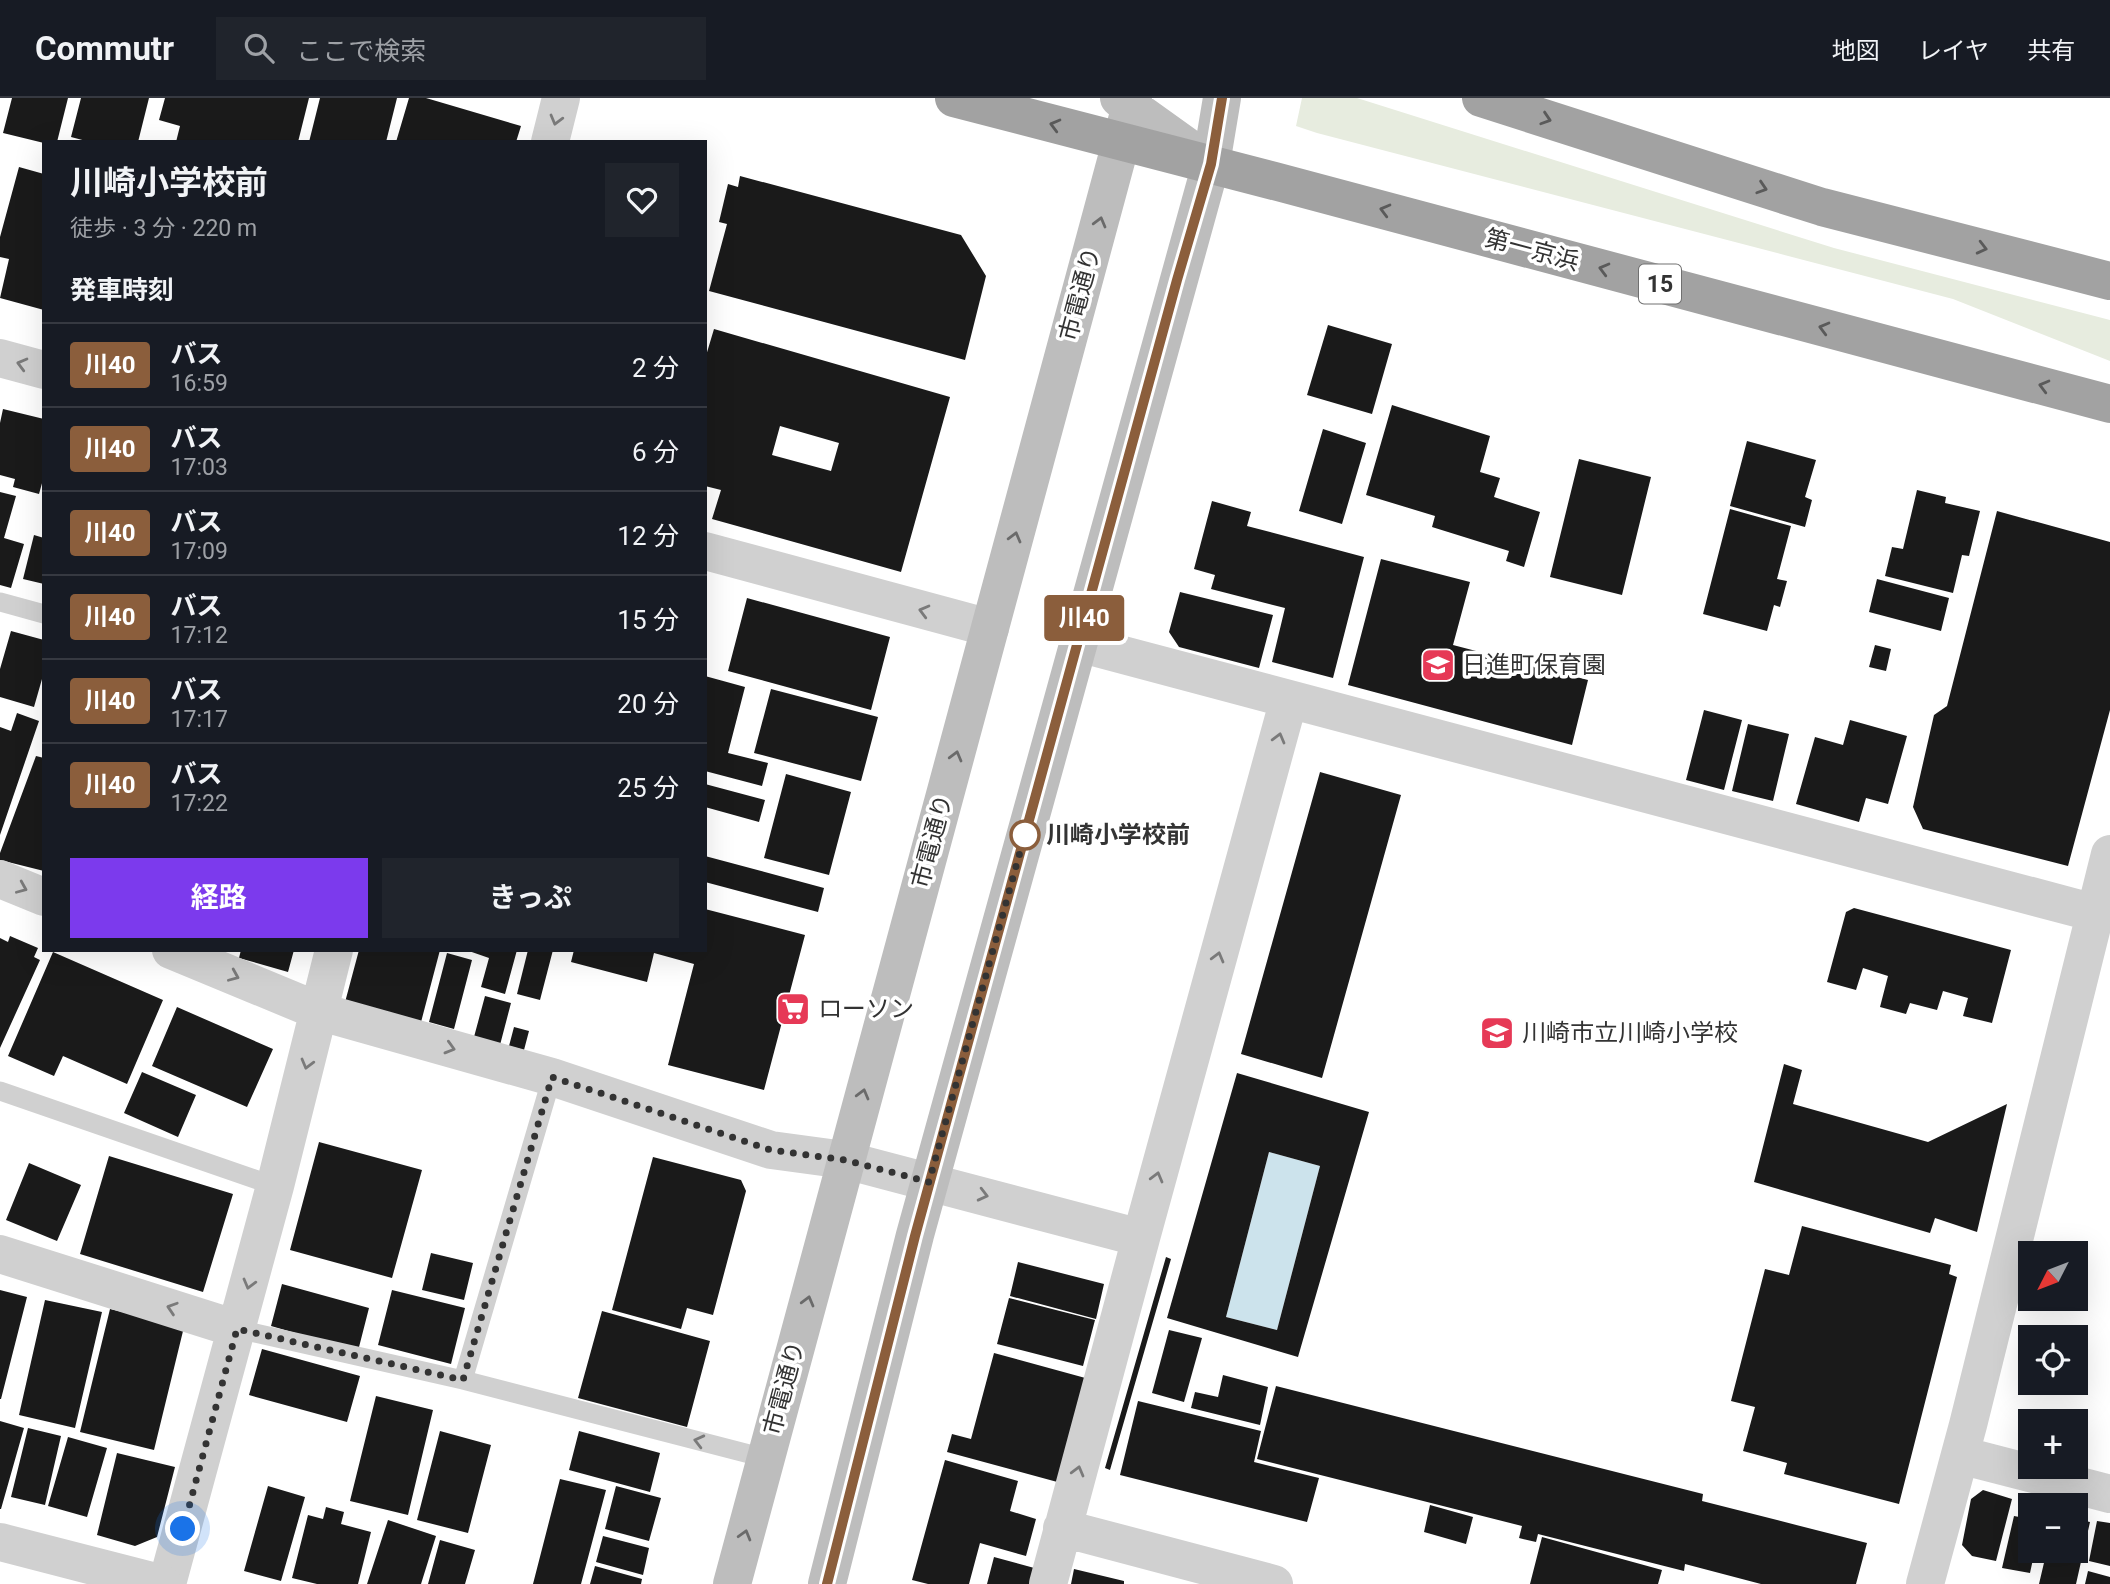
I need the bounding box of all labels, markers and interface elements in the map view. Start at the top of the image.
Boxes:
search box [216,17,706,80]
text: Commutr [35,29,174,68]
icon: search [240,29,278,67]
text: ここで検索 [296,36,426,66]
text: 地図 [1832,37,1880,65]
text: レイヤ [1918,37,1989,65]
text: 共有 [2027,37,2075,65]
one-way arrow [1539,111,1551,125]
one-way arrow [549,114,564,126]
one-way arrow [1049,119,1061,133]
text: 川崎小学校前 [70,163,268,202]
button: heart [605,163,679,237]
one-way arrow [1756,180,1768,195]
one-way arrow [1379,204,1391,218]
text: 徒歩 · 3 分 · 220 m [70,215,257,242]
one-way arrow [1091,216,1106,228]
street label: 第一京浜 [1482,224,1582,276]
one-way arrow [1976,240,1988,255]
street label: 市電通り [1054,244,1106,344]
one-way arrow [1599,263,1611,277]
road number: 15 [1639,265,1681,304]
text: 発車時刻 [70,275,174,305]
one-way arrow [1818,321,1830,336]
text: バス [171,339,223,369]
text: 川40 [84,351,136,379]
text: 2 分 [632,353,679,383]
one-way arrow [16,358,28,372]
text: 16:59 [171,370,228,397]
one-way arrow [2038,380,2050,394]
text: バス [171,423,223,453]
text: 川40 [84,435,136,463]
text: 6 分 [632,437,679,467]
text: 17:03 [171,454,228,481]
text: バス [171,507,223,537]
text: 川40 [84,519,136,547]
text: 12 分 [617,521,679,551]
one-way arrow [1007,531,1021,543]
text: 17:09 [171,538,228,565]
text: バス [171,591,223,621]
line badge: 川40 [1044,595,1124,641]
text: 川40 [84,603,136,631]
text: 川40 [1058,604,1110,632]
text: 15 分 [617,605,679,635]
one-way arrow [919,605,931,619]
text: 17:12 [171,622,228,649]
school or university icon: 日進町保育園 [1419,646,1457,684]
place label: 日進町保育園 [1462,651,1606,679]
text: バス [171,675,223,705]
text: 川40 [84,687,136,715]
text: 20 分 [617,689,679,719]
text: 17:17 [171,706,228,733]
one-way arrow [1270,732,1285,744]
one-way arrow [947,750,962,762]
text: バス [171,759,223,789]
text: 川40 [84,771,136,799]
text: 25 分 [617,773,679,803]
text: 17:22 [171,790,228,817]
street label: 市電通り [906,791,958,891]
marker: 川崎小学校前 [1010,820,1040,850]
place label: 川崎小学校前 [1046,821,1190,849]
button: 経路 [70,858,368,938]
button: きっぷ [382,858,679,938]
one-way arrow [15,880,27,894]
one-way arrow [1210,951,1224,963]
one-way arrow [228,968,240,982]
supermarket icon: ローソン [774,990,812,1028]
place label: ローソン [818,995,914,1023]
school or university icon: 川崎市立川崎小学校 [1478,1014,1516,1052]
place label: 川崎市立川崎小学校 [1522,1019,1738,1047]
one-way arrow [444,1040,456,1055]
one-way arrow [301,1058,315,1070]
one-way arrow [855,1088,870,1100]
one-way arrow [1149,1171,1164,1183]
one-way arrow [976,1187,988,1201]
north arrow [2018,1241,2088,1311]
map controls [2018,1241,2088,1563]
one-way arrow [243,1278,257,1290]
one-way arrow [800,1295,814,1307]
one-way arrow [166,1302,178,1317]
button: locate [2018,1325,2088,1395]
street label: 市電通り [758,1338,810,1438]
button: + [2018,1409,2088,1479]
one-way arrow [694,1435,706,1449]
one-way arrow [1069,1465,1084,1477]
button: − [2018,1493,2088,1563]
your location [165,1511,200,1546]
one-way arrow [737,1529,752,1541]

